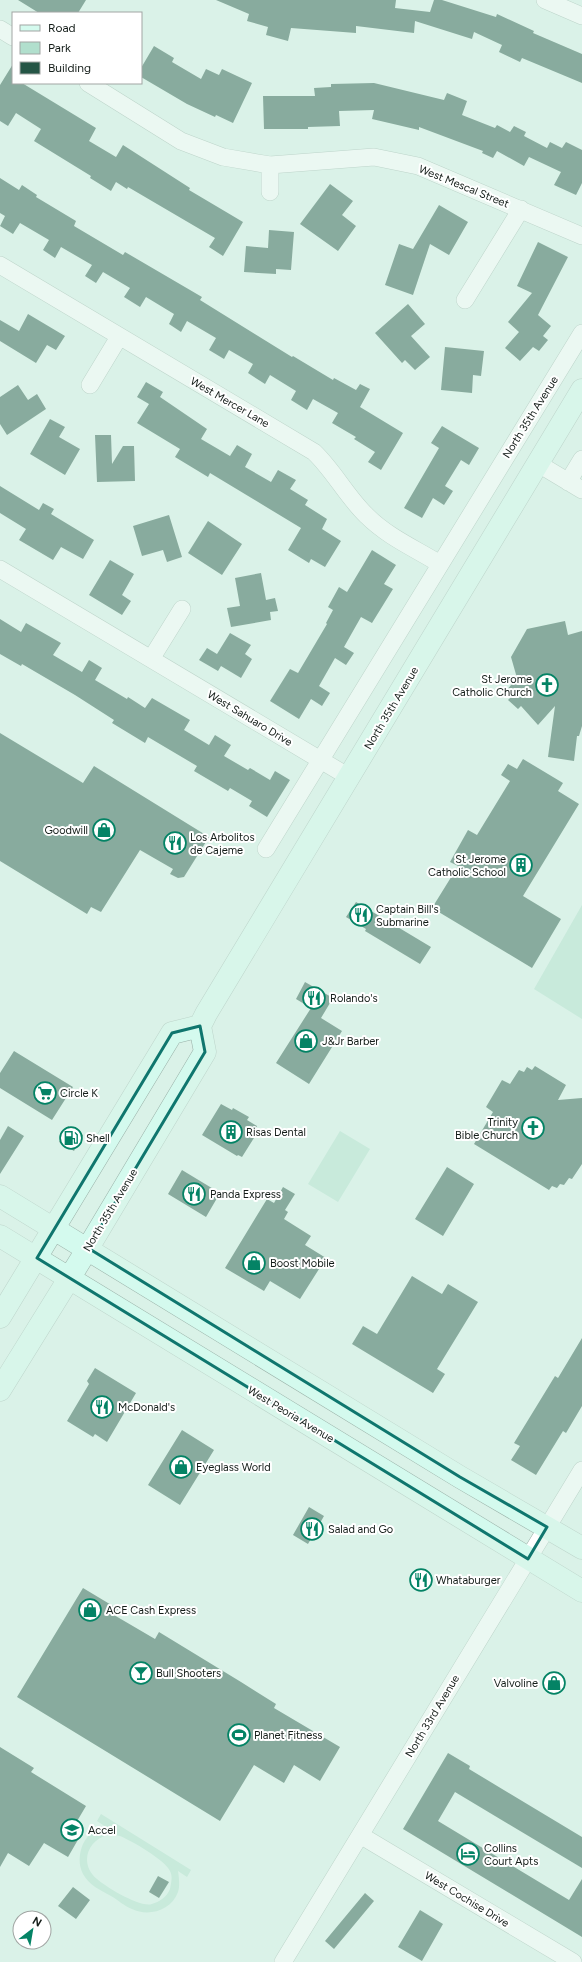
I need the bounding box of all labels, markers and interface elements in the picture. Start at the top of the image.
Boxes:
legend [12,12,142,84]
text: Road [48,21,76,35]
text: Park [48,41,71,55]
text: Building [48,61,91,75]
street label: West Mescal Street [417,162,511,210]
street label: North 35th Avenue [500,374,561,461]
street label: West Mercer Lane [188,375,272,430]
street label: North 35th Avenue [362,665,421,752]
church icon: St Jerome Catholic Church [534,672,560,698]
place label: St Jerome Catholic Church [452,673,532,699]
street label: West Sahuaro Drive [205,688,295,749]
shop icon: Goodwill [91,817,117,843]
place label: Goodwill [44,824,88,837]
restaurant icon: Los Arbolitos de Cajeme [162,830,188,856]
place label: Los Arbolitos de Cajeme [190,831,255,857]
building icon: St Jerome Catholic School [508,852,534,878]
place label: St Jerome Catholic School [428,853,506,879]
restaurant icon: Captain Bill's Submarine [348,902,374,928]
place label: Captain Bill's Submarine [376,903,439,929]
restaurant icon: Rolando's [301,985,327,1011]
place label: Rolando's [330,992,378,1005]
shop icon: J&Jr Barber [293,1028,319,1054]
place label: J&Jr Barber [322,1035,379,1048]
supermarket icon: Circle K [32,1080,58,1106]
place label: Circle K [60,1087,98,1100]
church icon: Trinity Bible Church [520,1115,546,1141]
place label: Trinity Bible Church [455,1116,518,1142]
building icon: Risas Dental [218,1119,244,1145]
fuel station icon: Shell [58,1125,84,1151]
place label: Risas Dental [246,1126,306,1139]
place label: Shell [86,1132,110,1145]
street label: North 35th Avenue [81,1167,140,1254]
restaurant icon: Panda Express [181,1181,207,1207]
place label: Panda Express [210,1188,281,1201]
shop icon: Boost Mobile [241,1250,267,1276]
place label: Boost Mobile [270,1257,335,1270]
street label: West Peoria Avenue [245,1383,336,1445]
restaurant icon: McDonald's [89,1394,115,1420]
place label: McDonald's [118,1401,175,1414]
shop icon: Eyeglass World [168,1454,194,1480]
place label: Eyeglass World [196,1461,271,1474]
restaurant icon: Salad and Go [299,1516,325,1542]
place label: Salad and Go [328,1523,393,1536]
restaurant icon: Whataburger [408,1567,434,1593]
place label: Whataburger [436,1574,501,1587]
shop icon: ACE Cash Express [77,1597,103,1623]
place label: ACE Cash Express [106,1604,196,1617]
bar icon: Bull Shooters [128,1660,154,1686]
place label: Bull Shooters [156,1667,221,1680]
shop icon: Valvoline [541,1670,567,1696]
street label: North 33rd Avenue [403,1673,462,1760]
place label: Valvoline [494,1677,538,1690]
sports icon: Planet Fitness [226,1722,252,1748]
place label: Planet Fitness [254,1729,323,1742]
school or university icon: Accel [59,1817,85,1843]
place label: Accel [88,1824,116,1837]
hotel icon: Collins Court Apts [455,1841,481,1867]
place label: Collins Court Apts [484,1842,538,1868]
street label: West Cochise Drive [422,1869,511,1930]
north arrow [12,1910,52,1950]
text: N [30,1914,44,1930]

